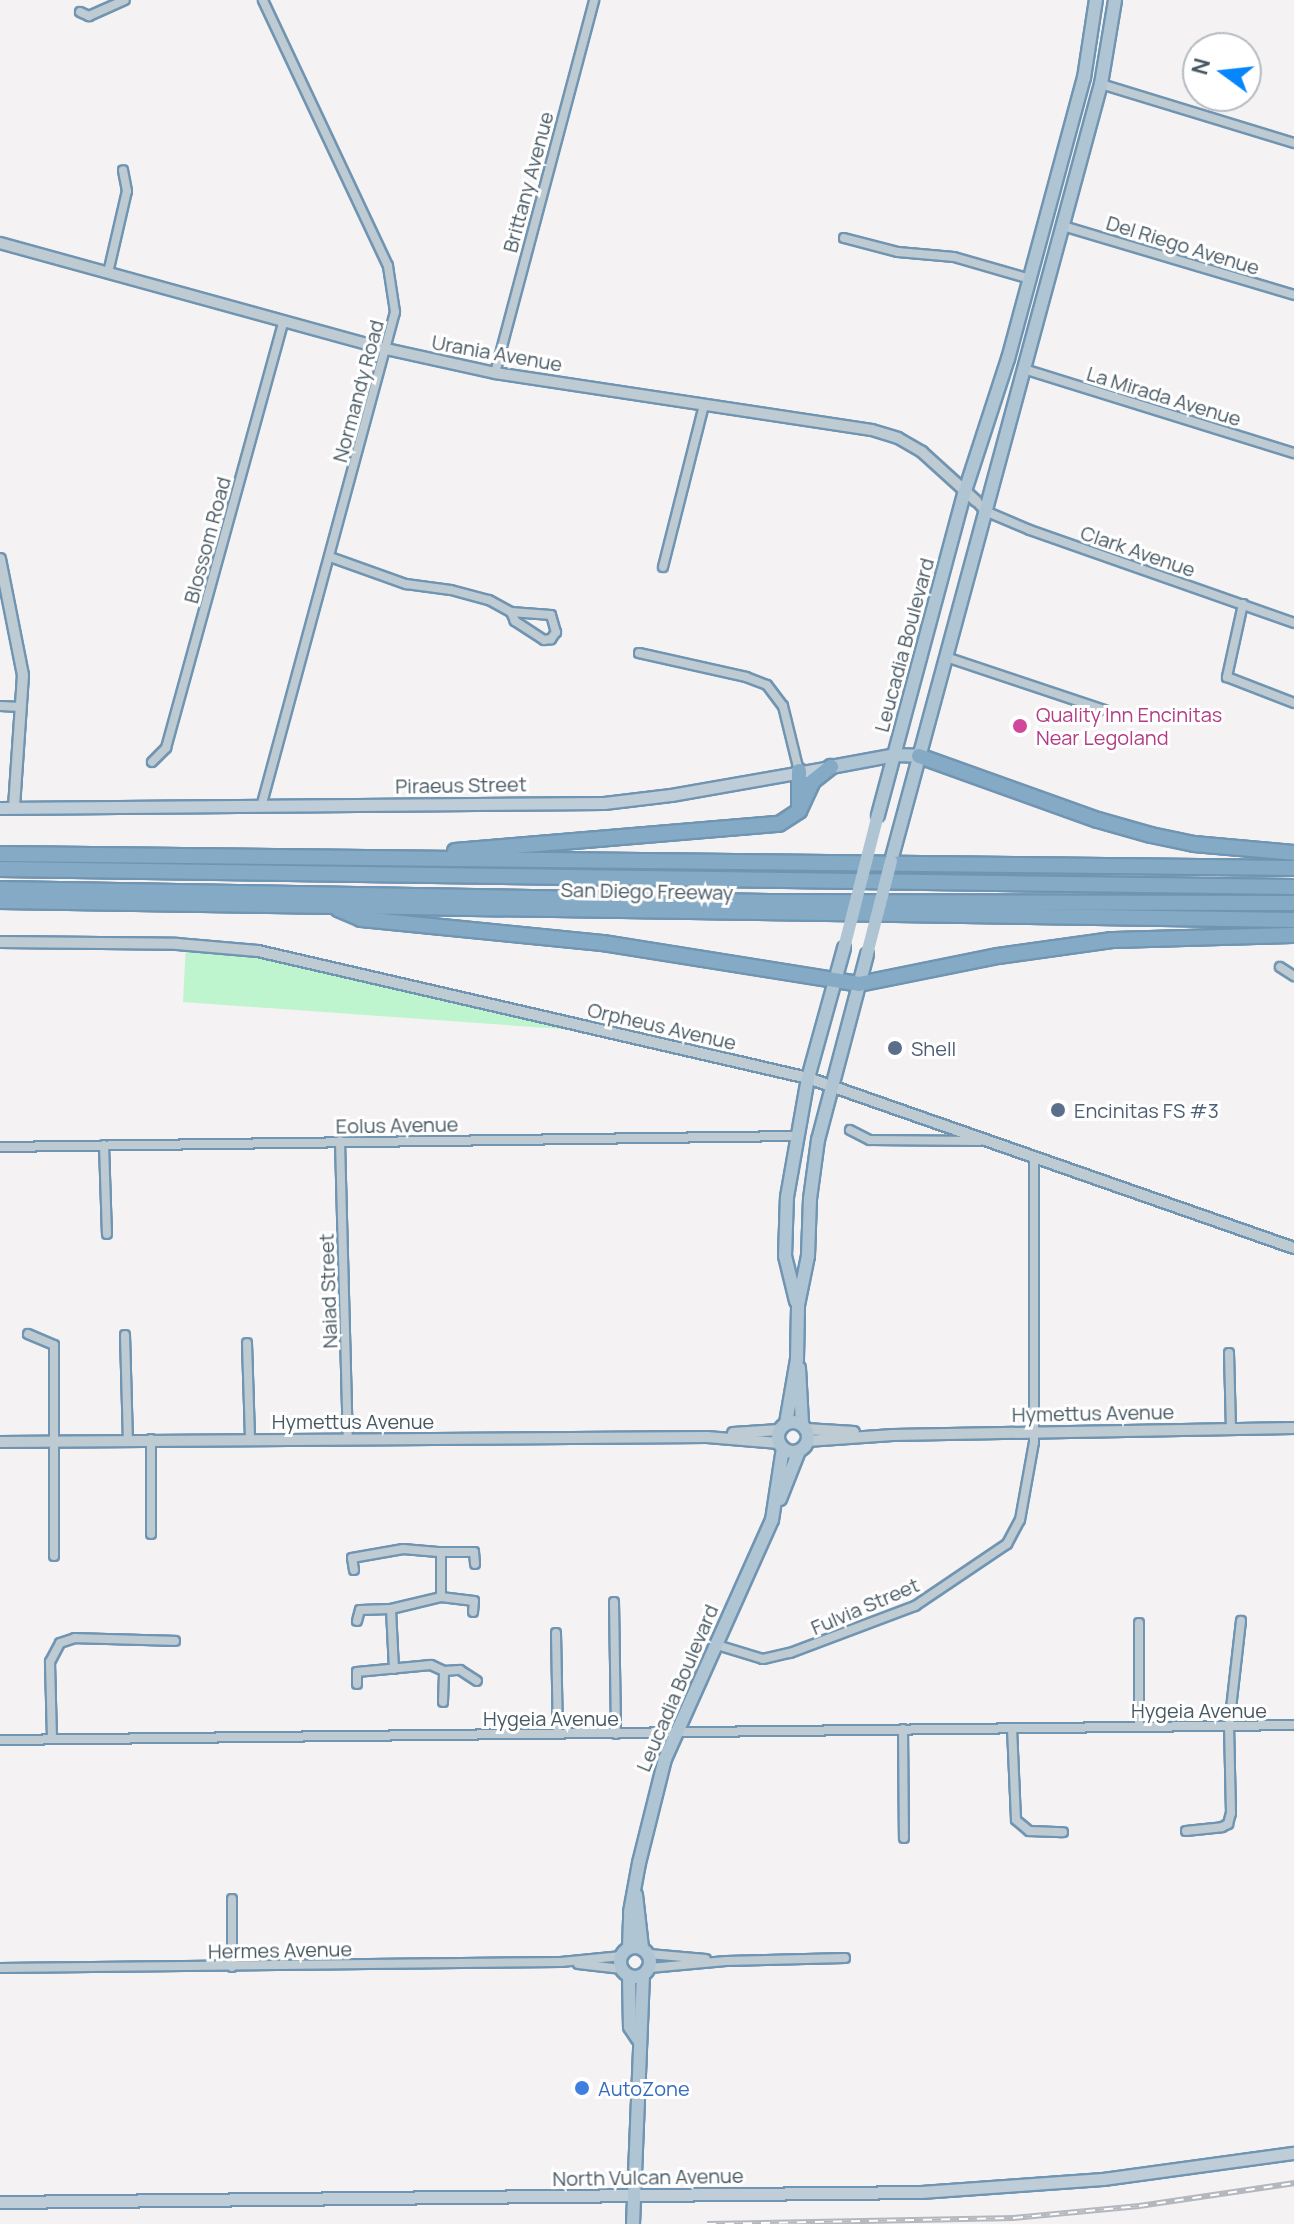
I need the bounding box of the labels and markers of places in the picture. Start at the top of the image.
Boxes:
place label: Quality Inn Encinitas Near Legoland [1036,702,1222,749]
marker: Quality Inn Encinitas Near Legoland [1011,717,1029,735]
place label: Shell [911,1036,956,1060]
marker: Shell [886,1039,904,1057]
place label: Encinitas FS #3 [1074,1098,1219,1122]
marker: Encinitas FS #3 [1049,1101,1067,1119]
place label: AutoZone [598,2076,690,2100]
marker: AutoZone [573,2079,591,2097]

